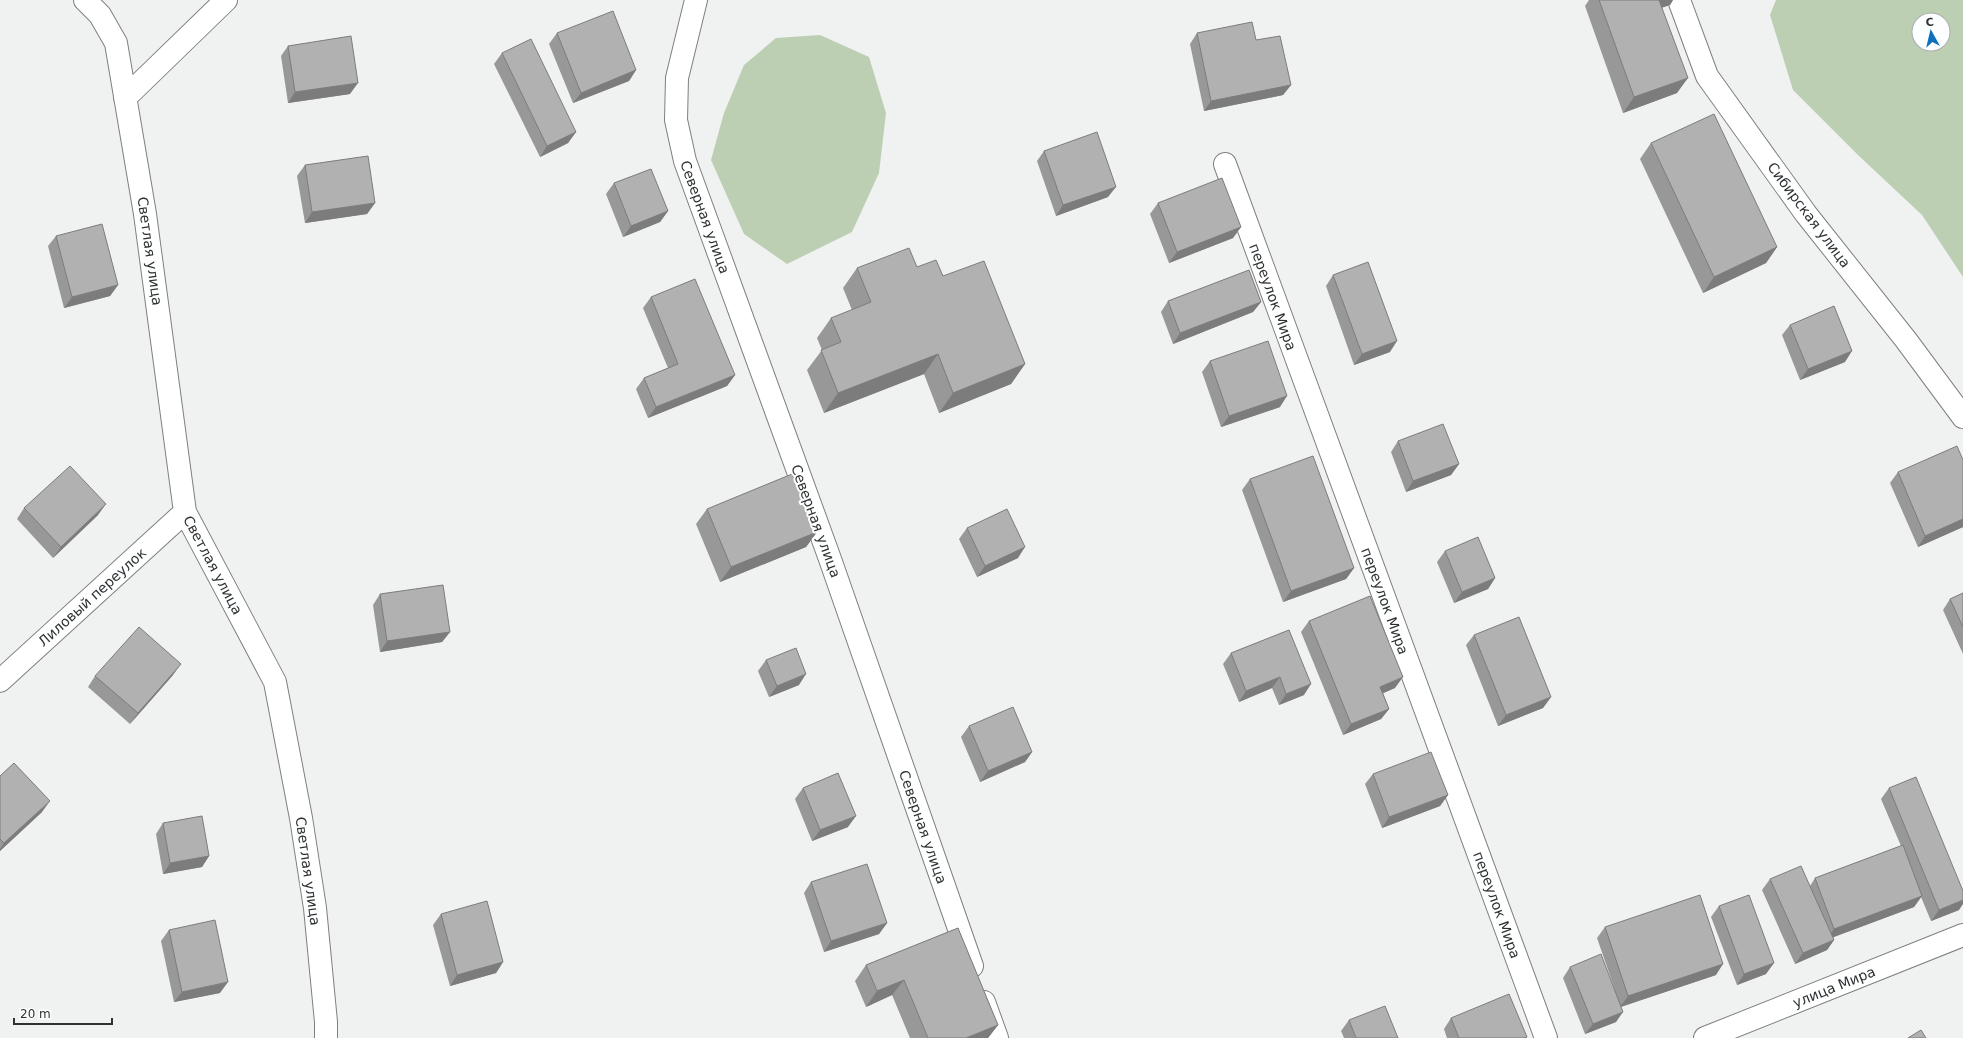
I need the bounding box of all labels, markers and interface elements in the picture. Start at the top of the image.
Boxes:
north arrow [1911,12,1951,52]
text: С [1925,16,1935,30]
street label: Северная улица [677,158,733,276]
street label: Сибирская улица [1764,159,1854,271]
street label: Светлая улица [134,196,166,306]
street label: переулок Мира [1246,241,1300,353]
street label: Северная улица [788,462,844,580]
street label: Светлая улица [180,513,246,617]
street label: Лиловый переулок [35,544,149,650]
street label: переулок Мира [1358,545,1412,657]
street label: Северная улица [896,768,950,886]
street label: Светлая улица [292,816,324,926]
street label: переулок Мира [1470,849,1524,961]
street label: улица Мира [1790,963,1878,1011]
scale bar [14,1000,112,1026]
text: 20 m [20,1007,51,1021]

